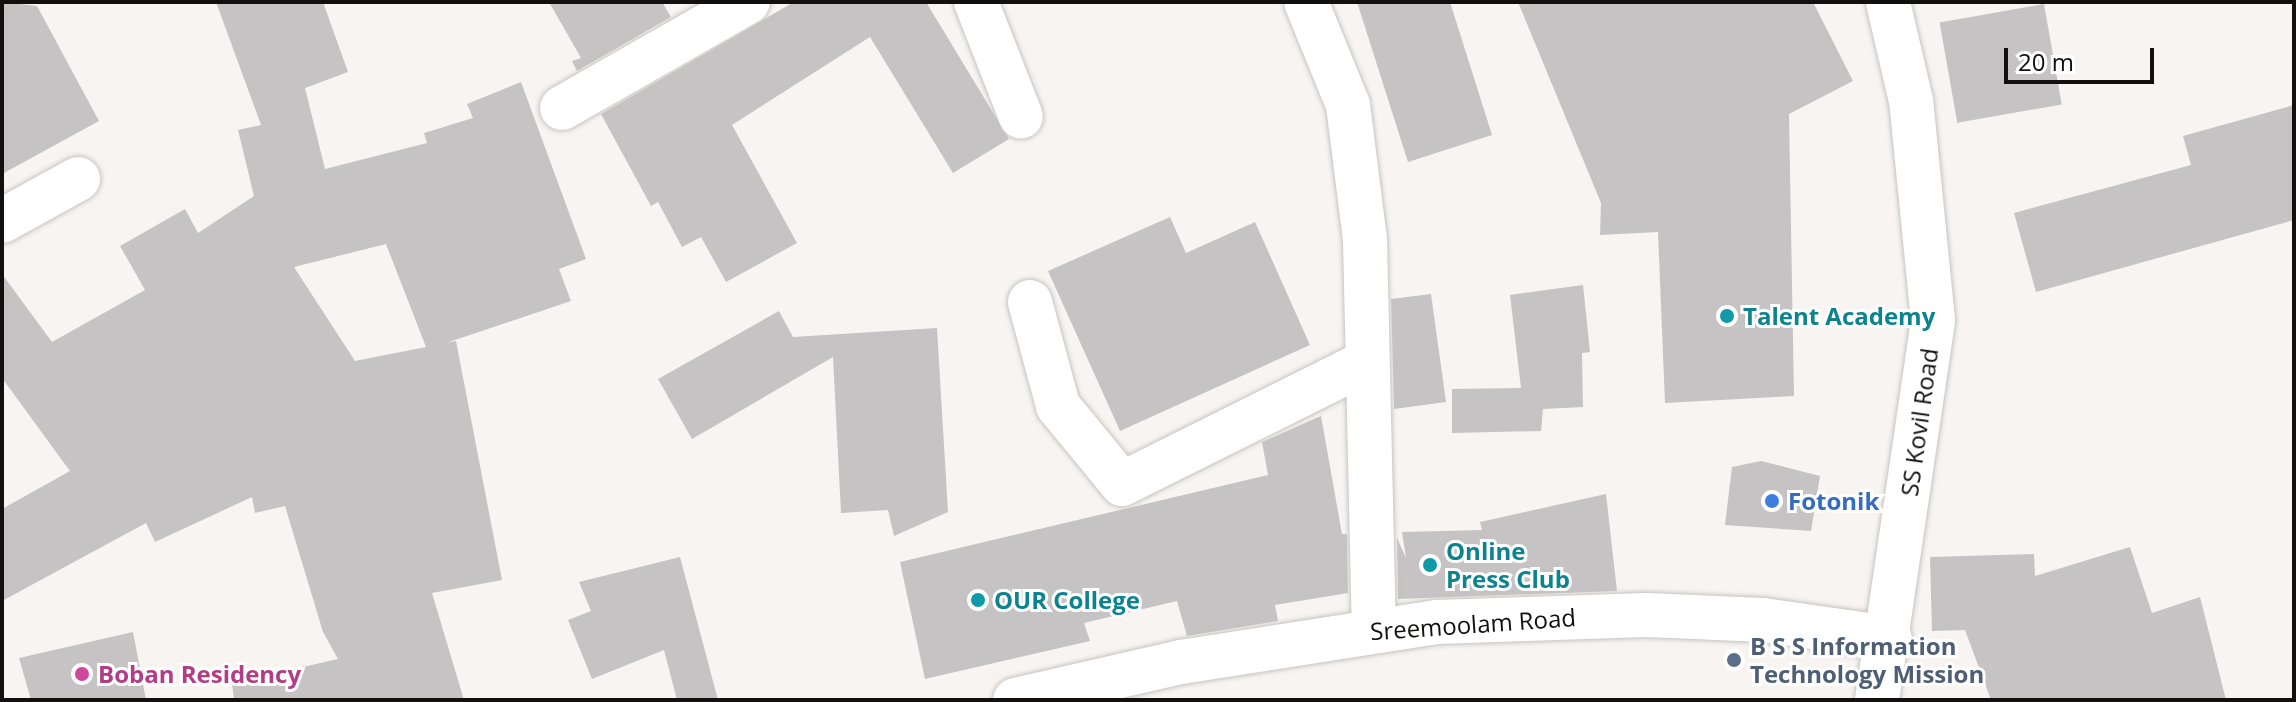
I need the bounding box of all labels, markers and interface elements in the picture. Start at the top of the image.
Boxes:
scale bar [2008,32,2158,82]
text: 20 m [2018,45,2074,78]
place label: Talent Academy [1743,302,1935,330]
marker: Talent Academy [1718,307,1736,325]
street label: SS Kovil Road [1894,346,1944,498]
place label: Fotonik [1788,487,1879,515]
marker: Fotonik [1763,492,1781,510]
place label: Online Press Club [1446,537,1570,593]
marker: Online Press Club [1421,556,1439,574]
place label: OUR College [994,586,1140,614]
marker: OUR College [969,591,987,609]
street label: Sreemoolam Road [1369,602,1577,646]
place label: B S S Information Technology Mission [1750,632,1984,688]
marker: B S S Information Technology Mission [1725,651,1743,669]
place label: Boban Residency [98,660,301,688]
marker: Boban Residency [73,665,91,683]

